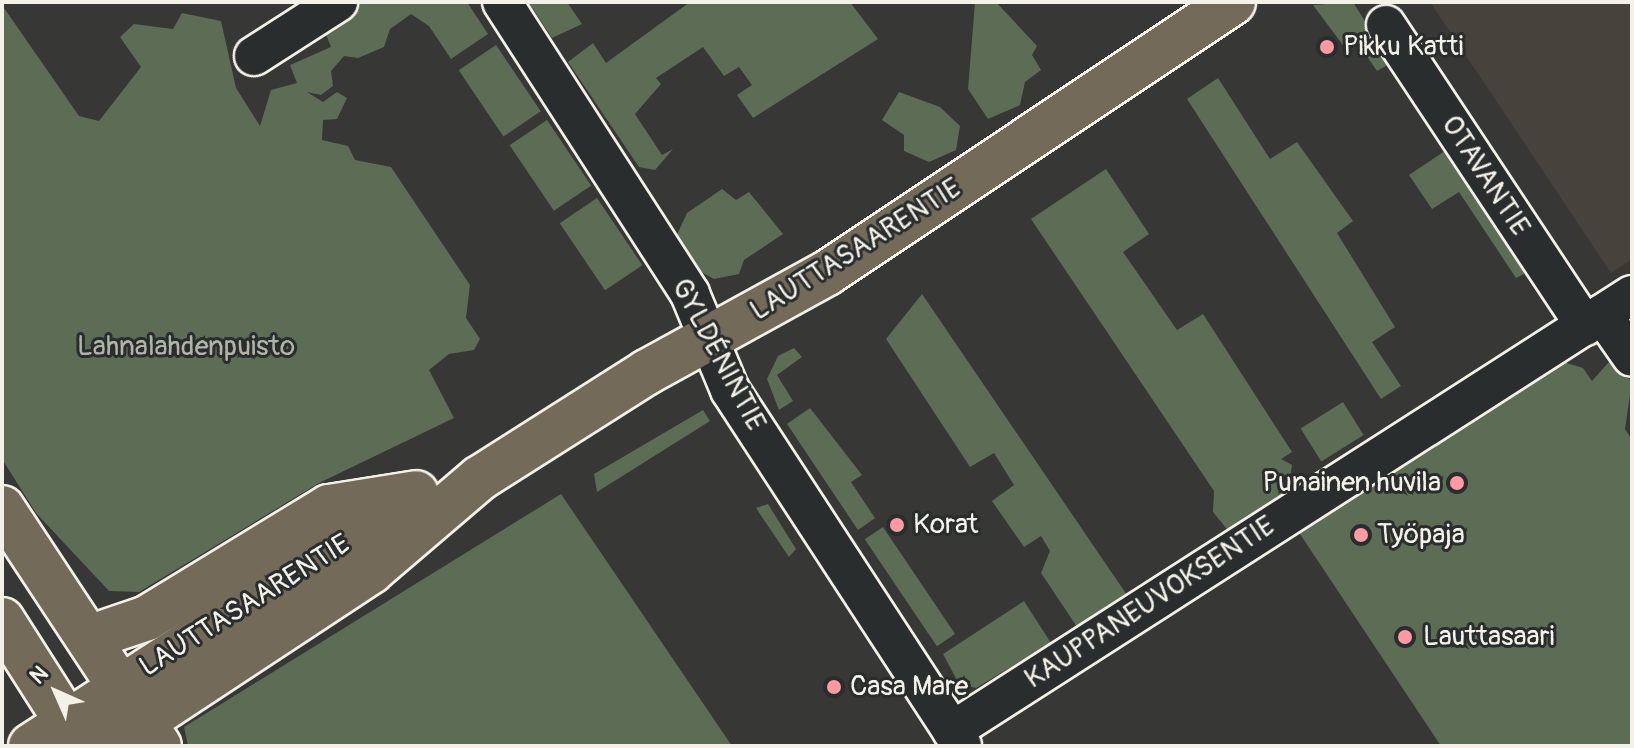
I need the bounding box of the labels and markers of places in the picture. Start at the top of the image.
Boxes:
place label: Pikku Katti [1343,30,1464,64]
marker: Pikku Katti [1318,38,1336,56]
place label: Punainen huvila [1262,466,1441,500]
marker: Punainen huvila [1448,474,1466,492]
place label: Korat [913,508,978,542]
marker: Korat [888,516,906,534]
place label: Työpaja [1377,518,1465,552]
marker: Työpaja [1352,526,1370,544]
place label: Lauttasaari [1423,620,1554,654]
marker: Lauttasaari [1394,626,1416,648]
place label: Casa Mare [850,670,968,704]
marker: Casa Mare [825,678,843,696]

